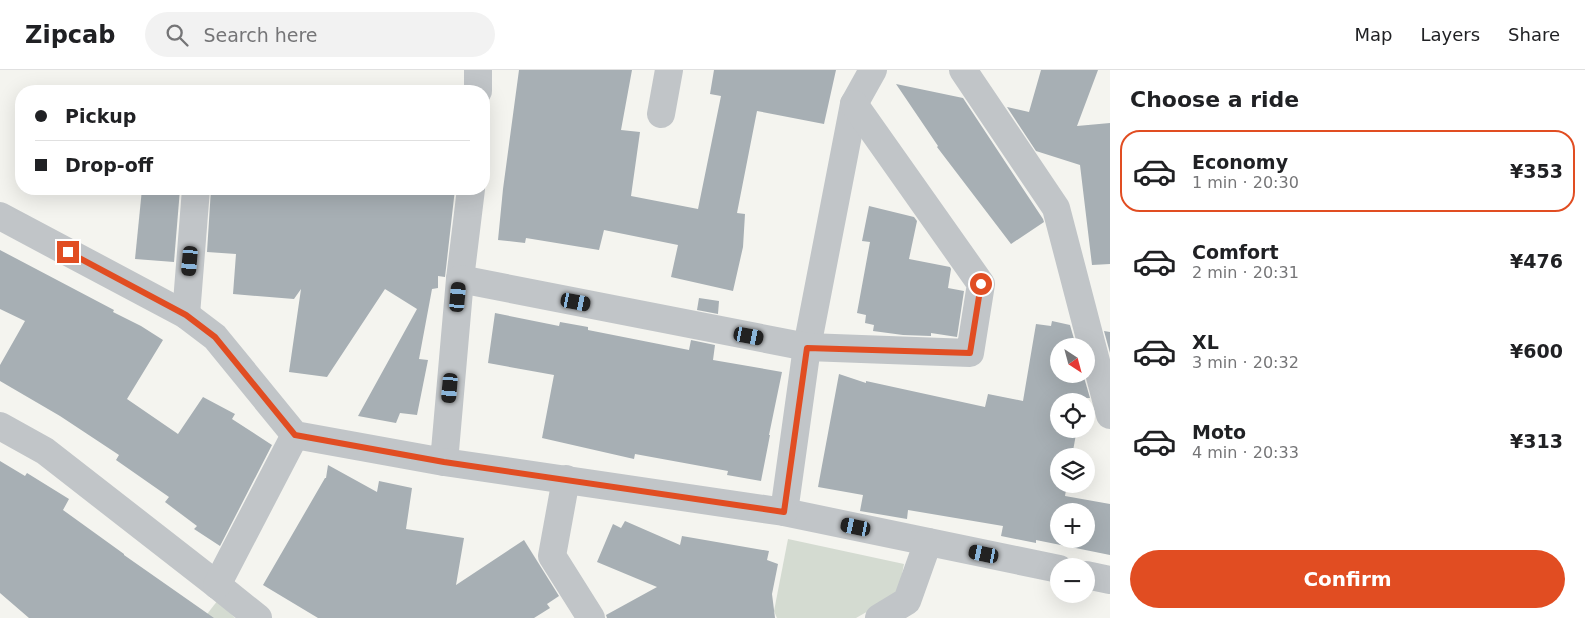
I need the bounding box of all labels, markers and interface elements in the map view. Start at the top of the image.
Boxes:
search box [145,12,495,57]
text: Zipcab [25,21,115,49]
icon: search [163,21,191,49]
text: Search here [203,24,318,46]
text: Map [1354,24,1392,45]
text: Layers [1420,24,1480,45]
text: Share [1508,24,1560,45]
text: Choose a ride [1130,87,1299,112]
text: Pickup [65,105,136,127]
icon: car [1132,149,1177,194]
text: Economy [1192,151,1288,173]
text: Drop-off [65,154,153,176]
text: ¥353 [1510,160,1563,182]
text: 1 min · 20:30 [1192,173,1299,192]
icon: car [1132,239,1177,284]
route end [57,241,79,263]
text: Comfort [1192,241,1279,263]
car [181,245,198,277]
text: ¥476 [1510,250,1563,272]
text: 2 min · 20:31 [1192,263,1299,282]
route start [970,273,992,295]
car [449,281,466,313]
car [559,292,592,312]
car [732,326,765,346]
icon: car [1132,329,1177,374]
text: XL [1192,331,1219,353]
north arrow [1050,338,1095,382]
map controls [1050,338,1095,603]
text: ¥600 [1510,340,1563,362]
text: 3 min · 20:32 [1192,353,1299,372]
car [441,372,458,404]
button: locate [1050,393,1095,438]
icon: car [1132,419,1177,464]
text: Moto [1192,421,1246,443]
text: ¥313 [1510,430,1563,452]
text: 4 min · 20:33 [1192,443,1299,462]
button: layers [1050,448,1095,493]
button: + [1050,503,1095,548]
car [839,517,872,537]
car [967,544,1000,564]
button: Confirm [1130,550,1565,608]
button: − [1050,558,1095,603]

